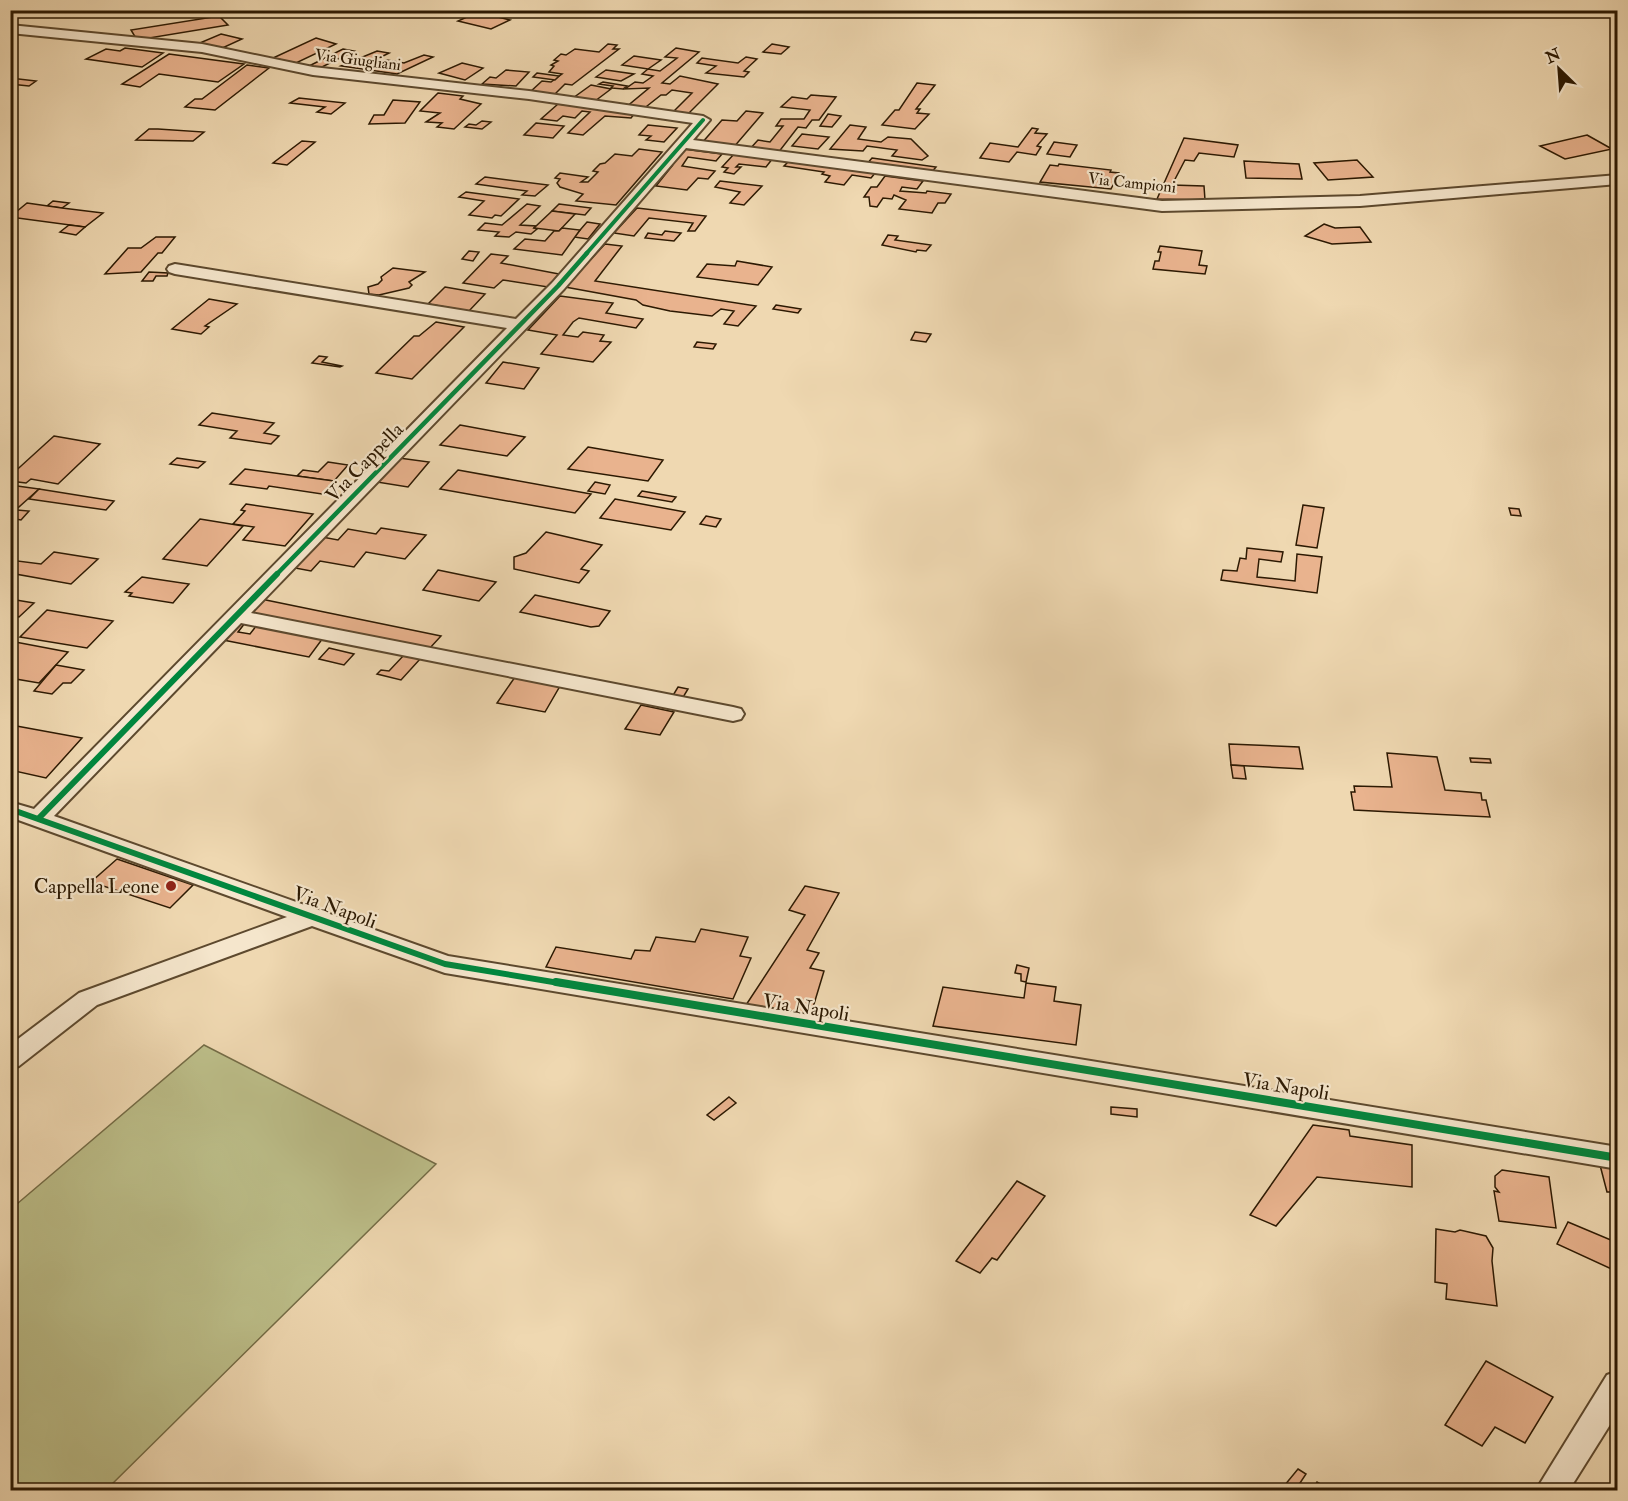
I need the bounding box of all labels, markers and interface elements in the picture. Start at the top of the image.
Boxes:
north arrow [1529,39,1589,99]
text: N [1541,44,1564,69]
street label: Via Giugliani [314,45,402,75]
street label: Via Campioni [1087,168,1177,199]
street label: Via Cappella [320,417,410,508]
place label: Cappella Leone [34,874,159,900]
marker: Cappella Leone [164,879,178,893]
street label: Via Napoli [289,881,380,935]
street label: Via Napoli [761,988,851,1028]
street label: Via Napoli [1241,1067,1331,1107]

